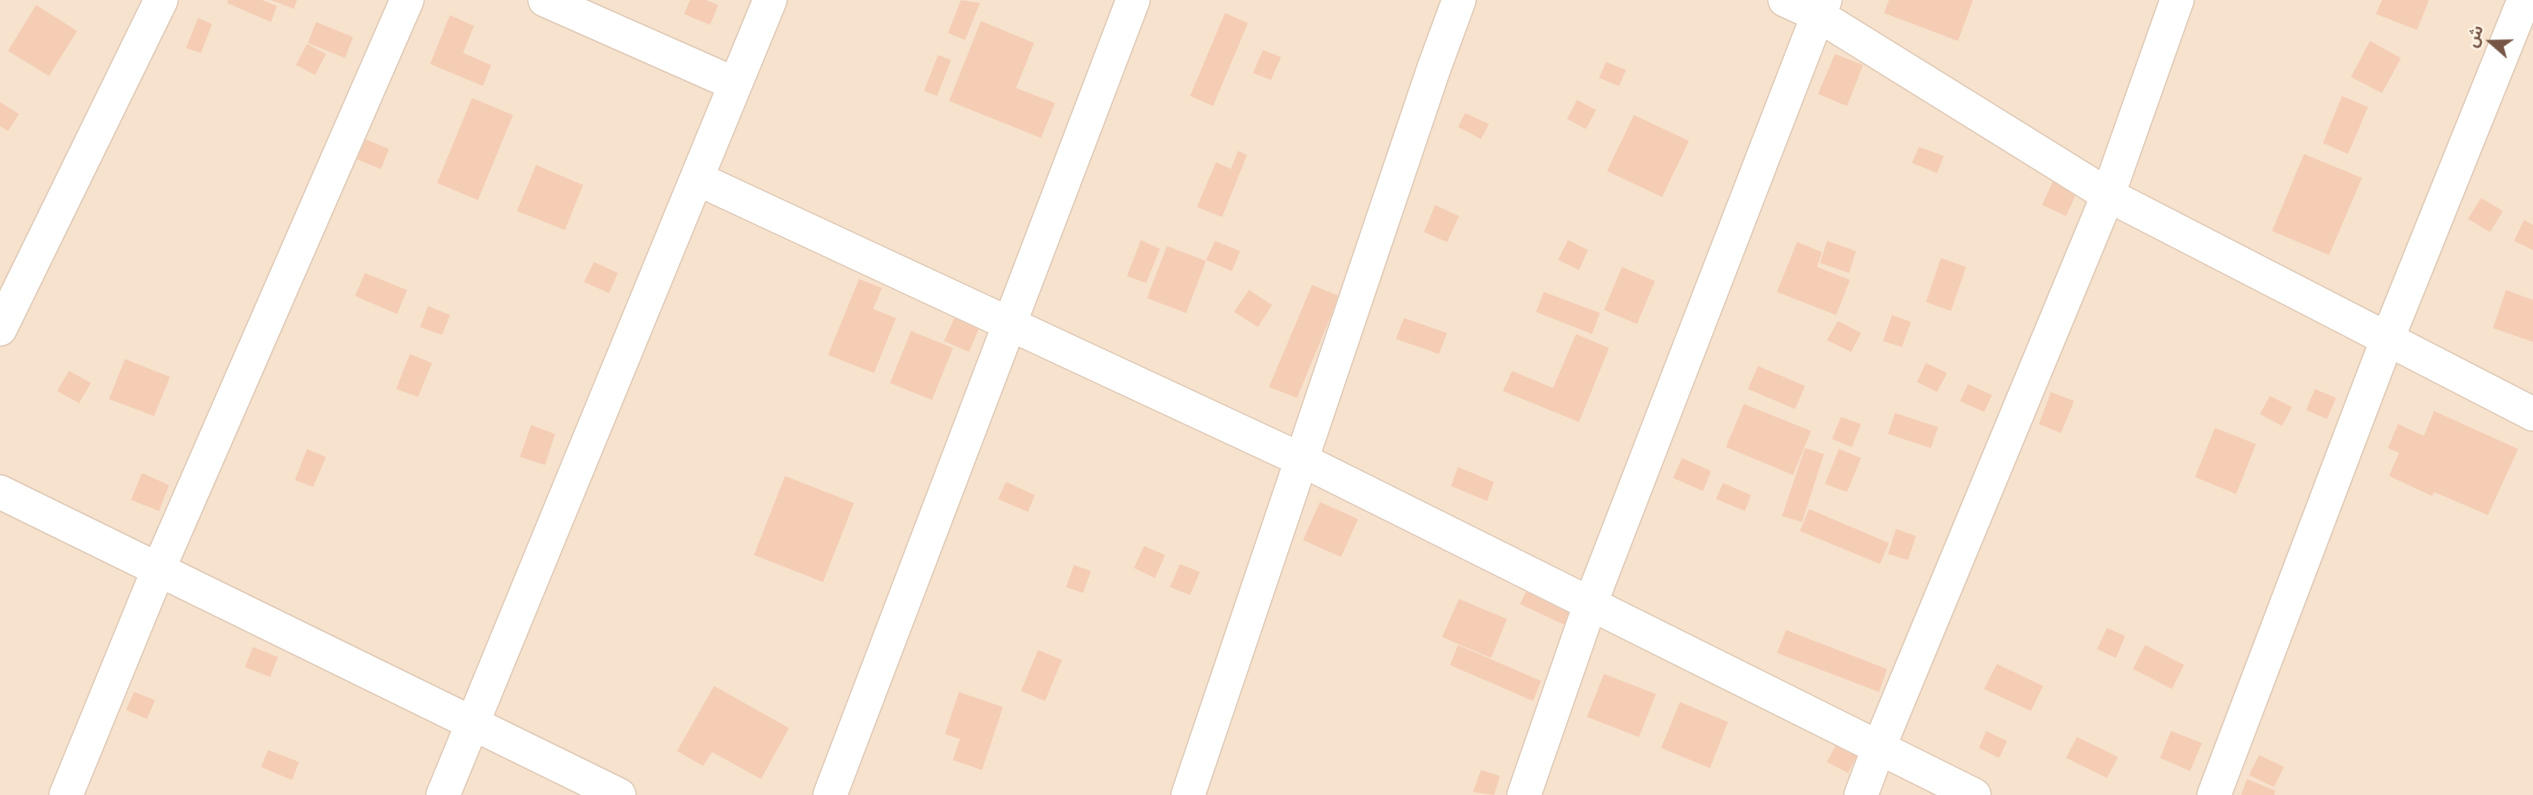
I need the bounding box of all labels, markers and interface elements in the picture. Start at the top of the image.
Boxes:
north arrow [2461,12,2521,72]
text: ش [2461,22,2486,49]

